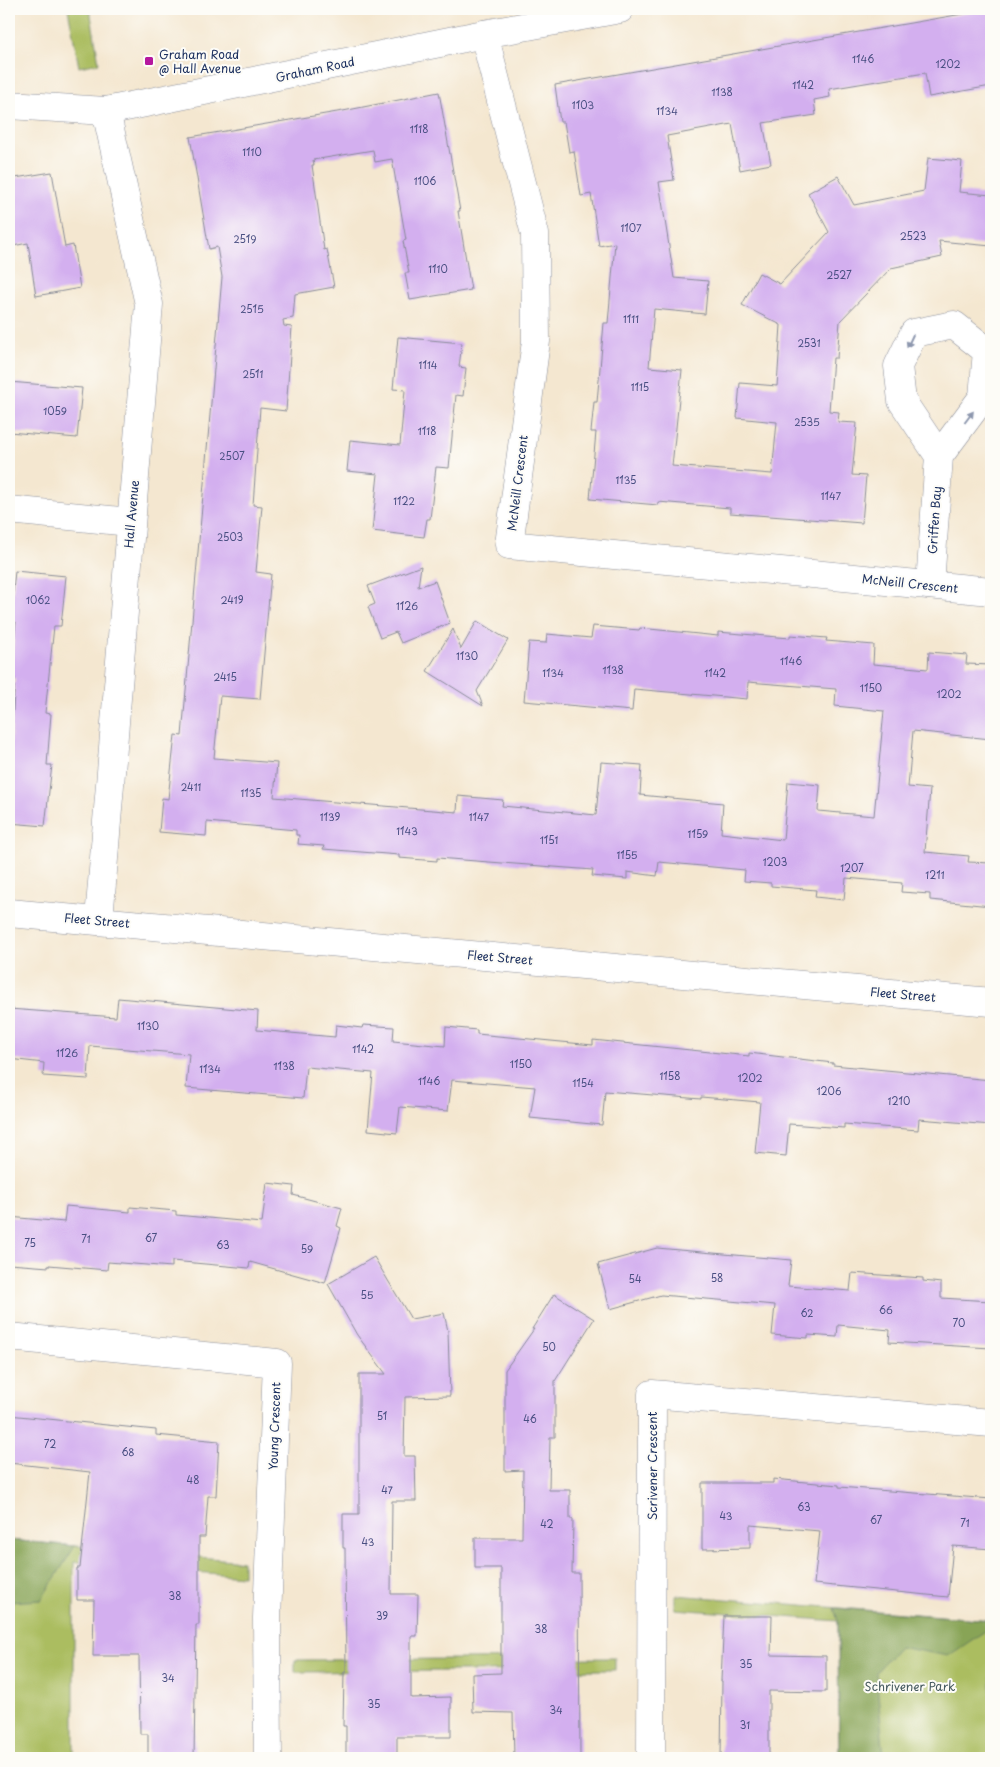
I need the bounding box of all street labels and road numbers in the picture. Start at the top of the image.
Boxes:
street label: Graham Road [274,52,356,86]
street label: McNeill Crescent [502,434,532,532]
street label: Hall Avenue [119,479,143,549]
street label: Griffen Bay [923,486,945,554]
street label: McNeill Crescent [861,569,959,597]
street label: Fleet Street [63,908,131,932]
street label: Fleet Street [466,945,534,969]
street label: Fleet Street [869,982,937,1006]
street label: Young Crescent [263,1382,285,1470]
street label: Scrivener Crescent [643,1412,661,1520]

